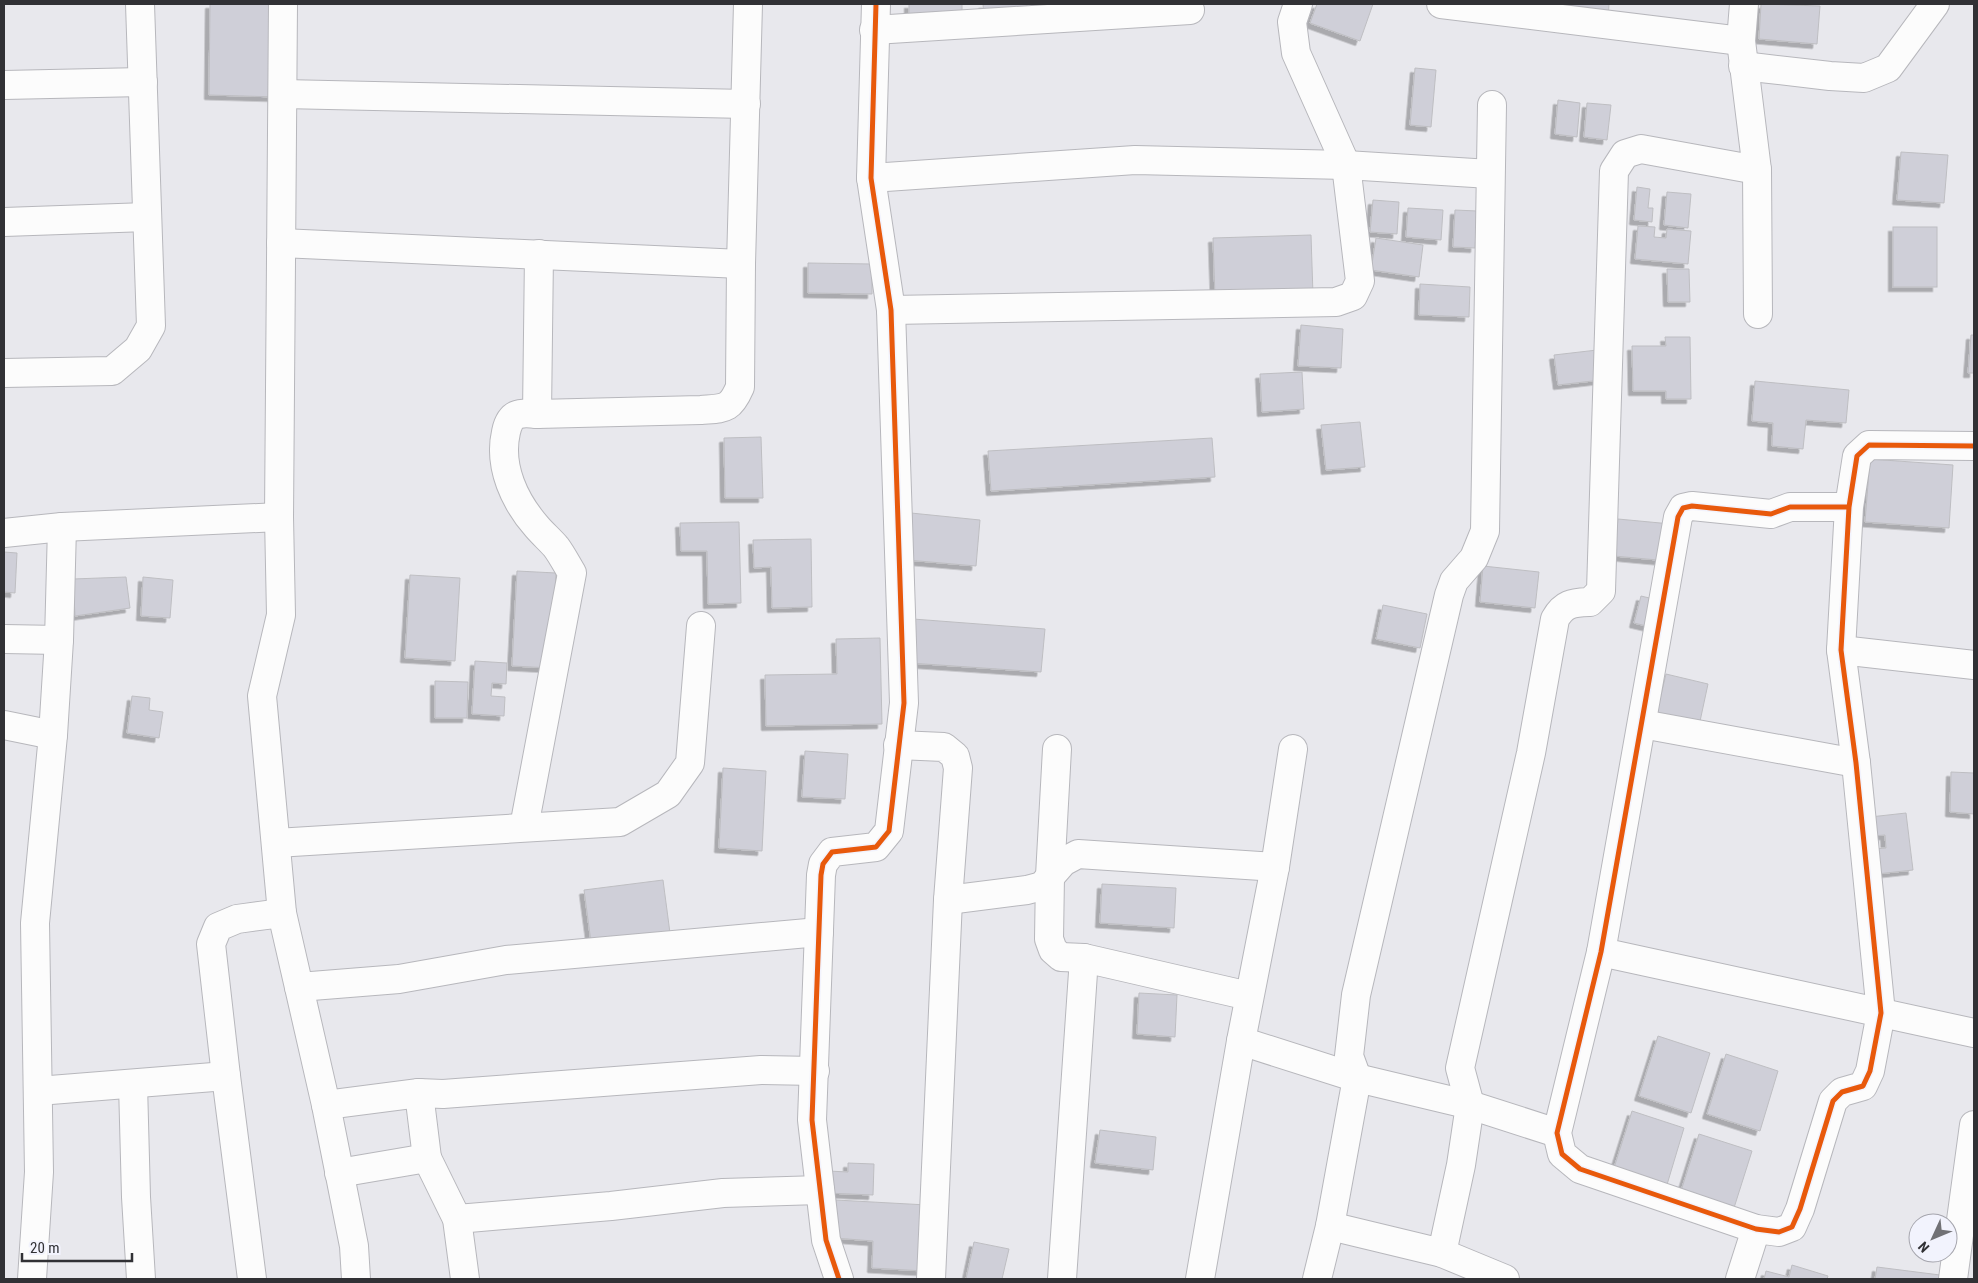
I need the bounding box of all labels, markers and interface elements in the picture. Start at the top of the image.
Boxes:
north arrow [1908,1213,1958,1263]
scale bar [22,1230,132,1262]
text: N [1915,1238,1932,1256]
text: 20 m [30,1239,60,1257]

